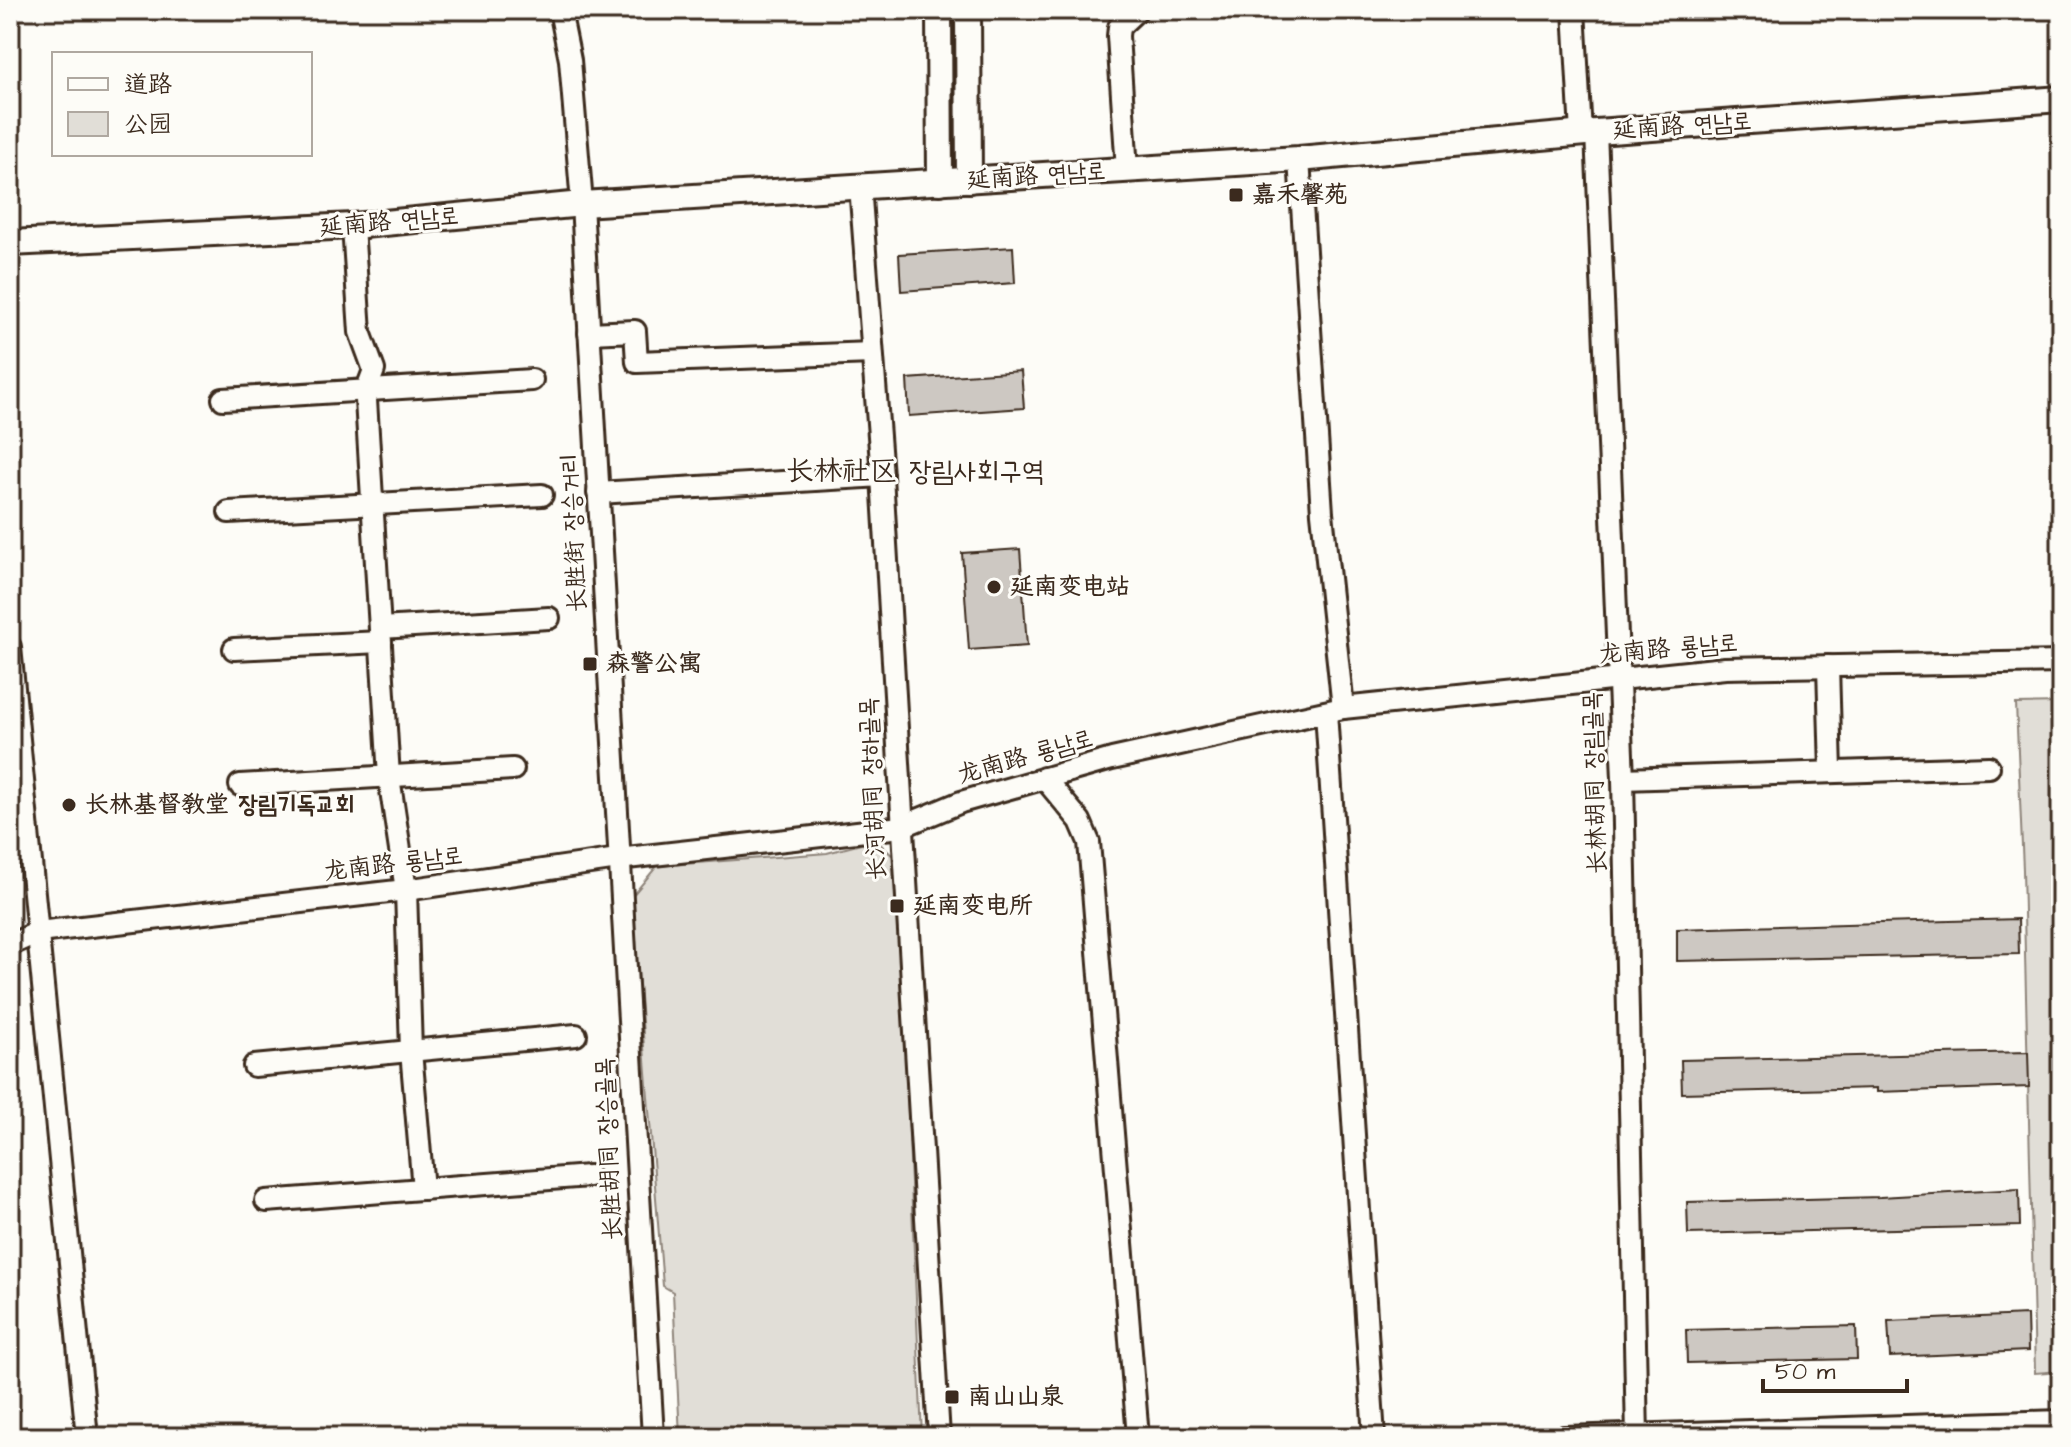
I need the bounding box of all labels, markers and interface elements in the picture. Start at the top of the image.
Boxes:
legend [52,52,312,156]
text: 道路 [124,68,172,102]
street label: 延南路 연남로 [1611,104,1753,148]
text: 公园 [124,108,172,142]
street label: 延南路 연남로 [965,154,1107,198]
place label: 嘉禾馨苑 [1252,178,1348,212]
marker: 嘉禾馨苑 [1227,186,1245,204]
street label: 延南路 연남로 [318,199,460,245]
district label: 长林社区 장림사회구역 [786,452,1044,491]
street label: 长胜街 장승거리 [553,453,595,613]
place label: 延南变电站 [1010,570,1130,604]
marker: 延南变电站 [985,578,1003,596]
street label: 龙南路 룡남로 [1597,626,1739,672]
place label: 森警公寓 [606,647,702,681]
marker: 森警公寓 [581,655,599,673]
street label: 长林胡同 장림골목 [1575,691,1615,875]
street label: 长河胡同 장하골목 [851,697,895,881]
street label: 龙南路 룡남로 [953,721,1097,793]
place label: 长林基督教堂 장림기독교회 [85,788,354,822]
marker: 长林基督教堂 장림기독교회 [60,796,78,814]
street label: 龙南路 룡남로 [322,839,464,889]
place label: 延南变电所 [913,889,1033,923]
marker: 延南变电所 [888,897,906,915]
street label: 长胜胡同 장승골목 [587,1057,631,1241]
scale bar [1763,1343,1907,1393]
text: 50 m [1775,1355,1836,1389]
place label: 南山山泉 [968,1380,1064,1414]
marker: 南山山泉 [943,1388,961,1406]

